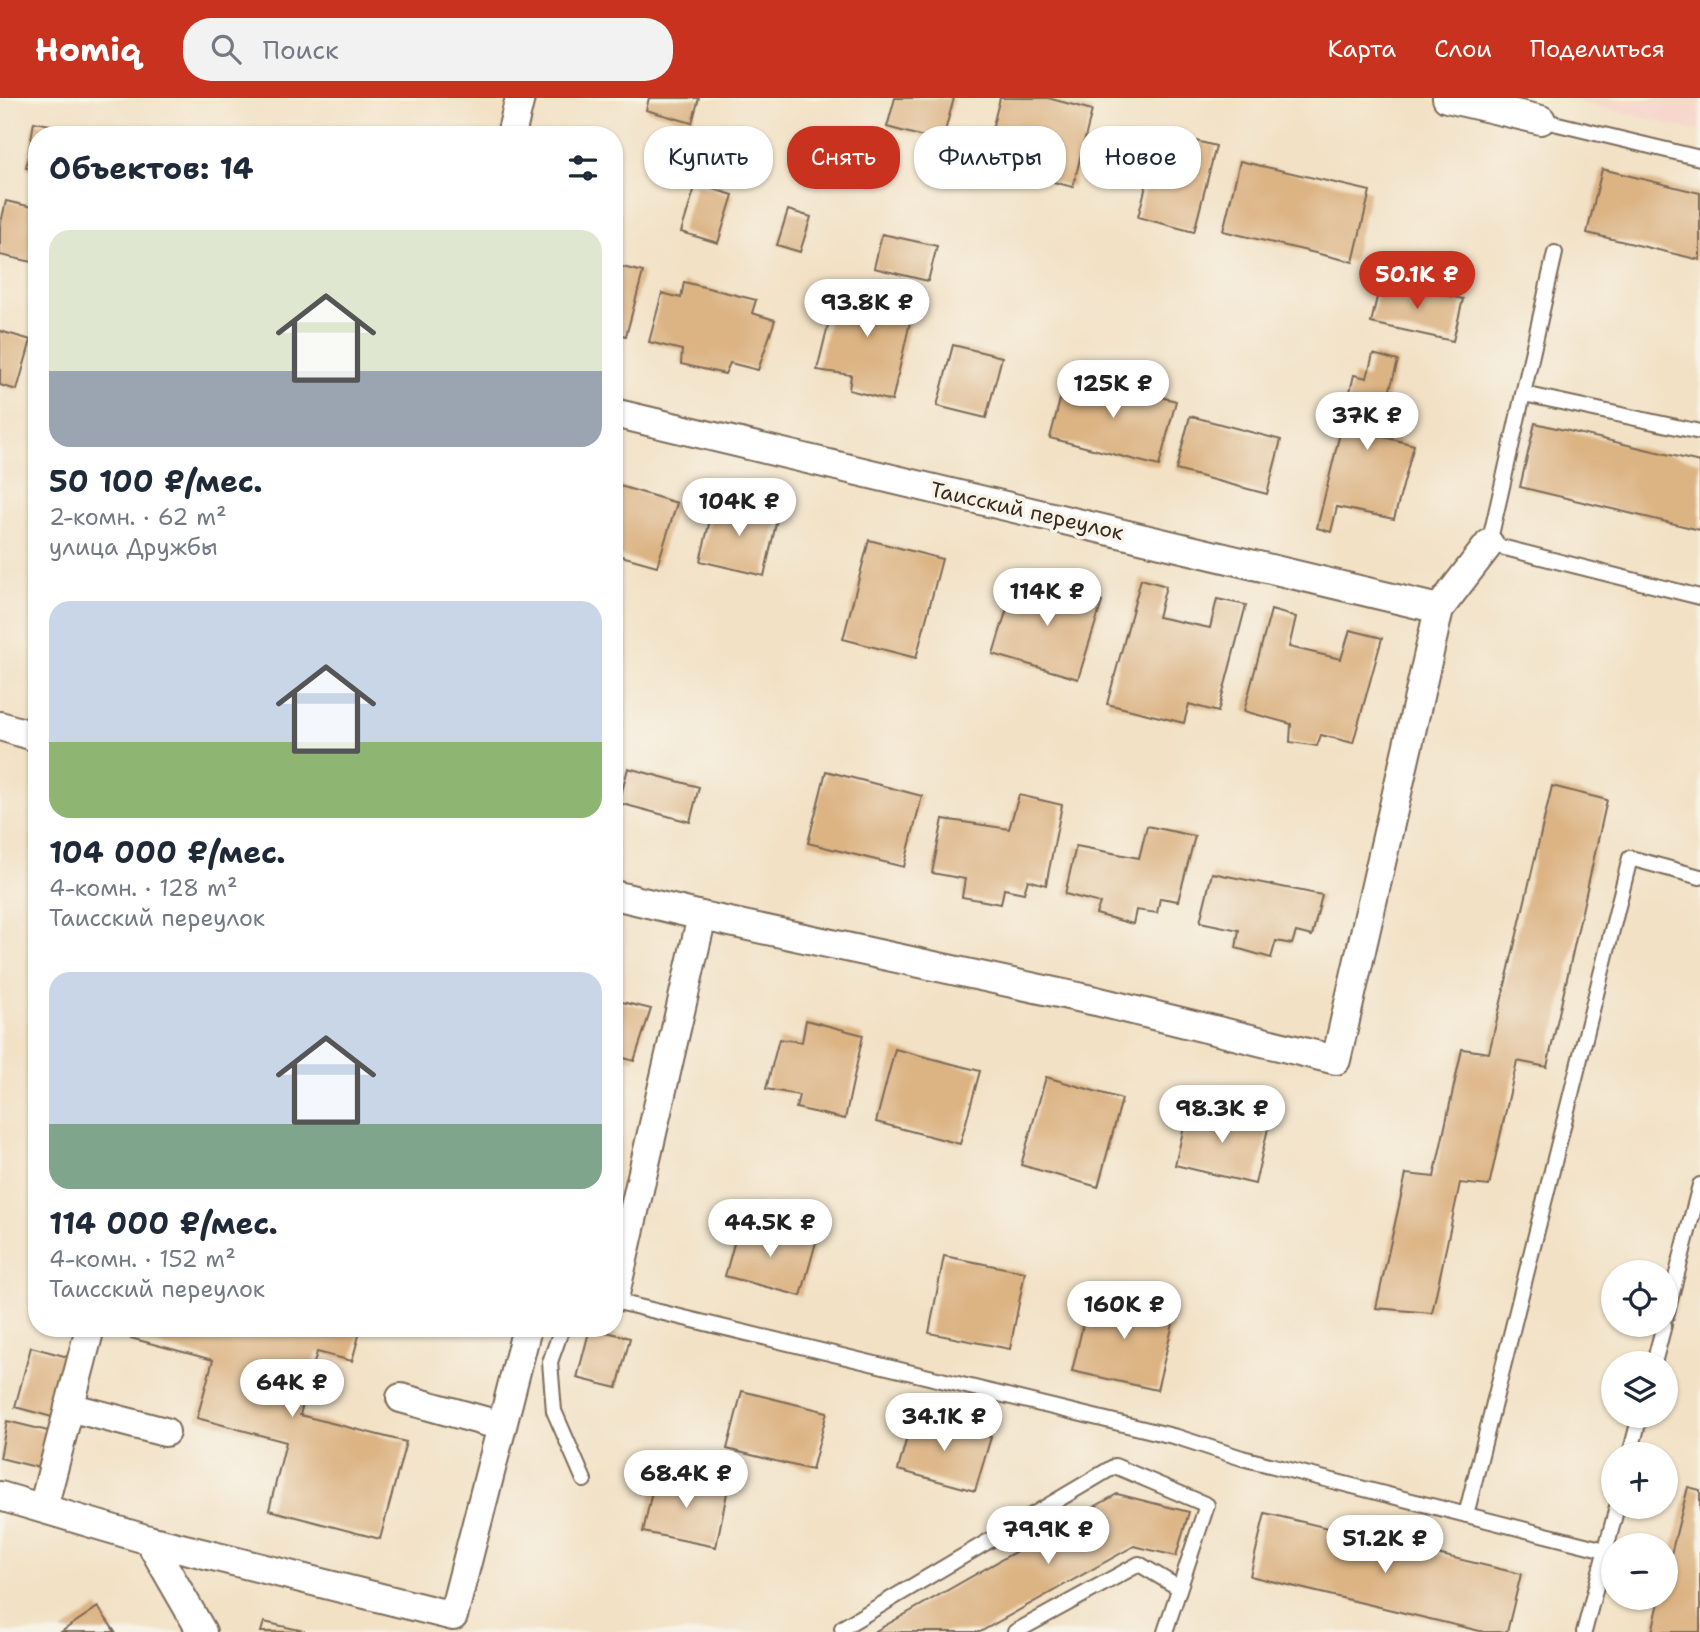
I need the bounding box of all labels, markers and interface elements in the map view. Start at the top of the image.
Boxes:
search box [183,18,673,81]
text: Homiq [35,27,141,72]
icon: search [207,30,245,68]
text: Поиск [263,32,339,67]
text: Карта [1328,33,1396,65]
text: Слои [1434,33,1492,65]
text: Поделиться [1530,33,1665,65]
chip: Купить [644,126,773,189]
chip: Снять [787,126,900,189]
chip: Фильтры [914,126,1066,189]
chip: Новое [1080,126,1201,189]
text: Объектов: 14 [49,148,254,189]
icon: filters [564,149,602,187]
pin: 50.1K ₽ [1352,252,1482,311]
text: 50.1K ₽ [1375,259,1459,289]
icon: home [263,275,389,401]
pin: 93.8K ₽ [802,280,932,339]
text: 93.8K ₽ [820,287,914,317]
pin: 125K ₽ [1056,360,1170,420]
text: 125K ₽ [1073,368,1153,398]
pin: 37K ₽ [1318,392,1416,452]
text: 37K ₽ [1332,400,1402,430]
text: 50 100 ₽/мес. [49,461,262,502]
street label: Таисский переулок [928,475,1126,547]
pin: 104K ₽ [682,478,796,538]
text: 104K ₽ [698,486,780,516]
text: 2-комн. · 62 m² [49,502,227,532]
text: улица Дружбы [49,532,218,562]
pin: 114K ₽ [990,568,1104,628]
text: 114K ₽ [1009,576,1085,606]
icon: home [263,646,389,772]
text: 104 000 ₽/мес. [49,832,286,873]
text: 4-комн. · 128 m² [49,873,237,903]
text: Таисский переулок [49,903,265,933]
icon: home [263,1017,389,1143]
pin: 98.3K ₽ [1157,1086,1287,1145]
text: 98.3K ₽ [1175,1093,1269,1123]
pin: 44.5K ₽ [705,1200,835,1259]
text: 114 000 ₽/мес. [49,1203,278,1244]
text: 44.5K ₽ [724,1207,816,1237]
text: 4-комн. · 152 m² [49,1244,236,1274]
map controls [1601,1260,1678,1610]
button: locate [1601,1260,1678,1337]
text: Таисский переулок [49,1274,265,1304]
pin: 160K ₽ [1067,1282,1181,1341]
text: 160K ₽ [1083,1289,1165,1319]
button: layers [1601,1351,1678,1428]
pin: 64K ₽ [243,1360,341,1419]
text: 64K ₽ [256,1367,328,1397]
pin: 34.1K ₽ [879,1394,1009,1453]
text: 34.1K ₽ [901,1401,987,1431]
button: + [1601,1442,1678,1519]
pin: 68.4K ₽ [621,1450,751,1510]
text: 68.4K ₽ [640,1458,732,1488]
pin: 79.9K ₽ [983,1506,1113,1566]
text: 79.9K ₽ [1002,1514,1094,1544]
pin: 51.2K ₽ [1320,1516,1450,1575]
text: 51.2K ₽ [1342,1523,1428,1553]
button: − [1601,1533,1678,1610]

